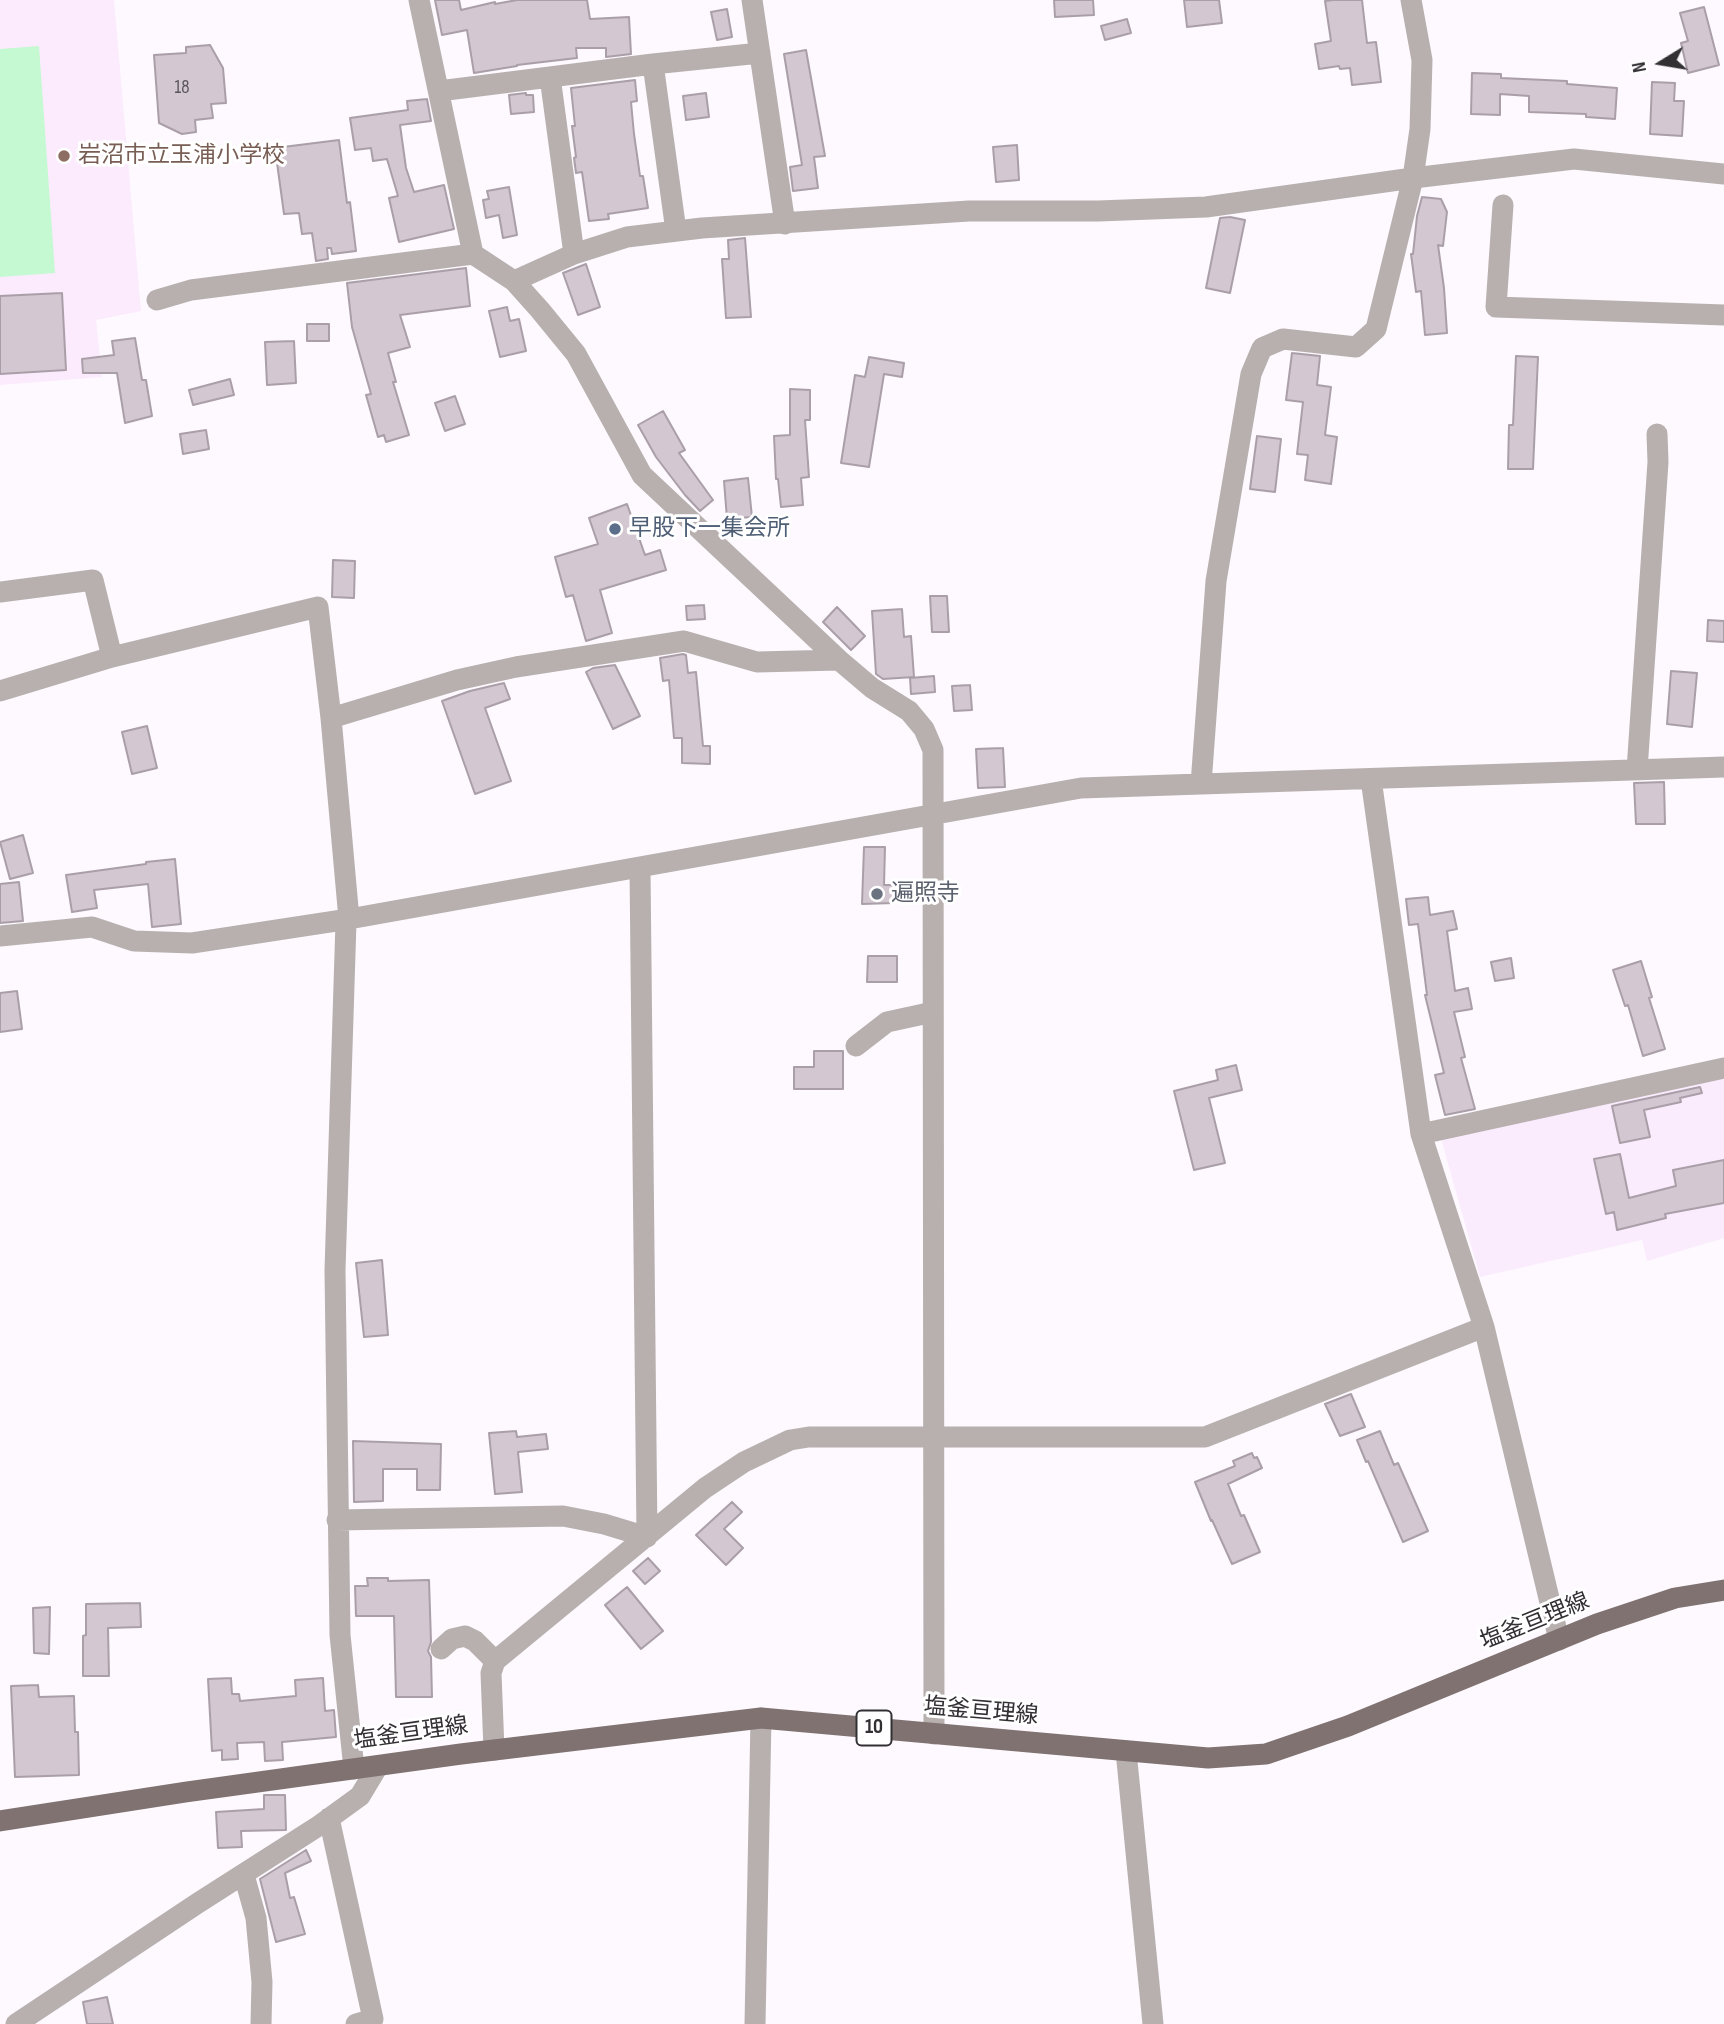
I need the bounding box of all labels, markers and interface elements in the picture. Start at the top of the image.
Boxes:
north arrow [1626,28,1696,98]
text: N [1628,60,1652,74]
house number: 18 [175,77,189,99]
place label: 岩沼市立玉浦小学校 [78,142,285,170]
marker: 岩沼市立玉浦小学校 [56,148,72,164]
place label: 早股下一集会所 [629,515,790,543]
marker: 早股下一集会所 [607,521,623,537]
place label: 遍照寺 [891,880,960,908]
marker: 遍照寺 [869,886,885,902]
street label: 塩釜亘理線 [1477,1588,1593,1656]
street label: 塩釜亘理線 [923,1693,1039,1731]
road number: 10 [856,1710,892,1746]
street label: 塩釜亘理線 [352,1712,470,1756]

